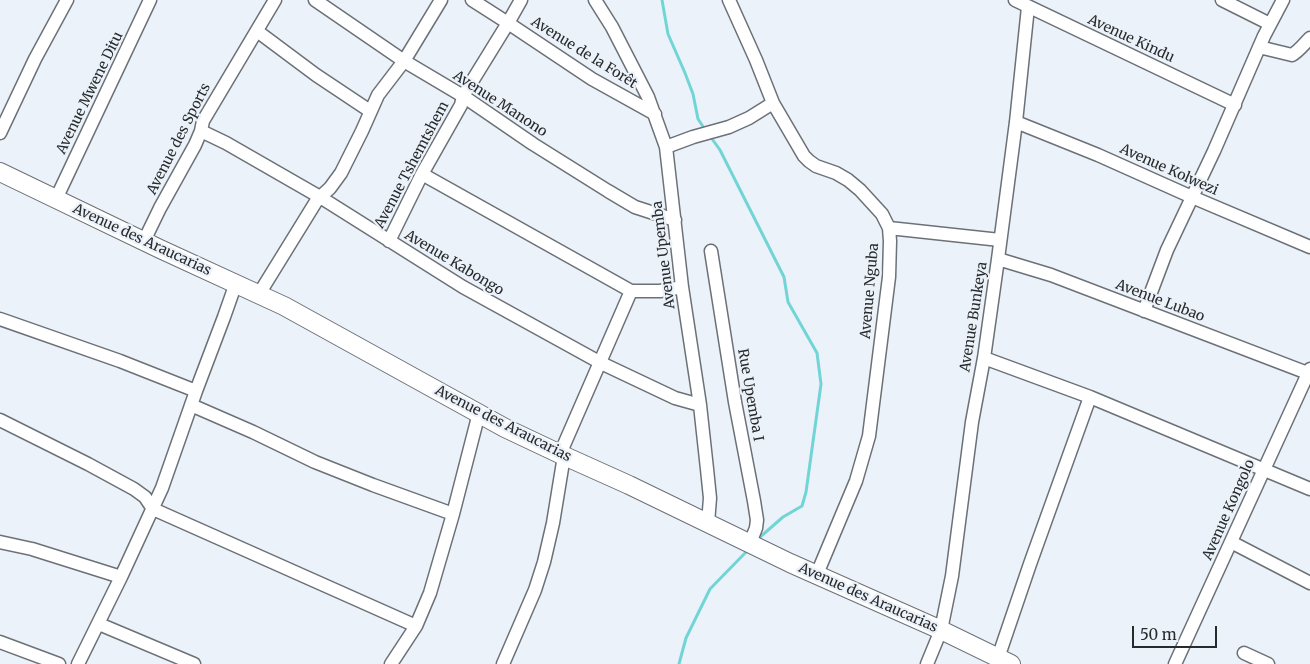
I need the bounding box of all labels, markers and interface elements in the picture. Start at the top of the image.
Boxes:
street label: Avenue Kindu [1085,12,1177,66]
street label: Avenue de la Forêt [528,14,640,92]
street label: Avenue Mwene Ditu [53,29,127,157]
street label: Avenue Manono [450,67,550,141]
street label: Avenue des Sports [144,81,214,197]
street label: Avenue Tshemtshem [371,99,453,231]
street label: Avenue Kolwezi [1117,141,1221,199]
street label: Avenue Upemba [649,200,679,310]
street label: Avenue des Araucarias [70,201,214,279]
street label: Avenue Kabongo [401,227,507,299]
street label: Avenue Nguba [857,242,883,340]
street label: Avenue Bunkeya [957,261,991,373]
street label: Avenue Lubao [1113,276,1207,326]
street label: Rue Upemba I [734,347,766,443]
street label: Avenue des Araucarias [432,382,574,466]
street label: Avenue Kongolo [1199,457,1259,563]
street label: Avenue des Araucarias [796,560,940,636]
scale bar [1135,616,1220,648]
text: 50 m [1140,625,1177,644]

